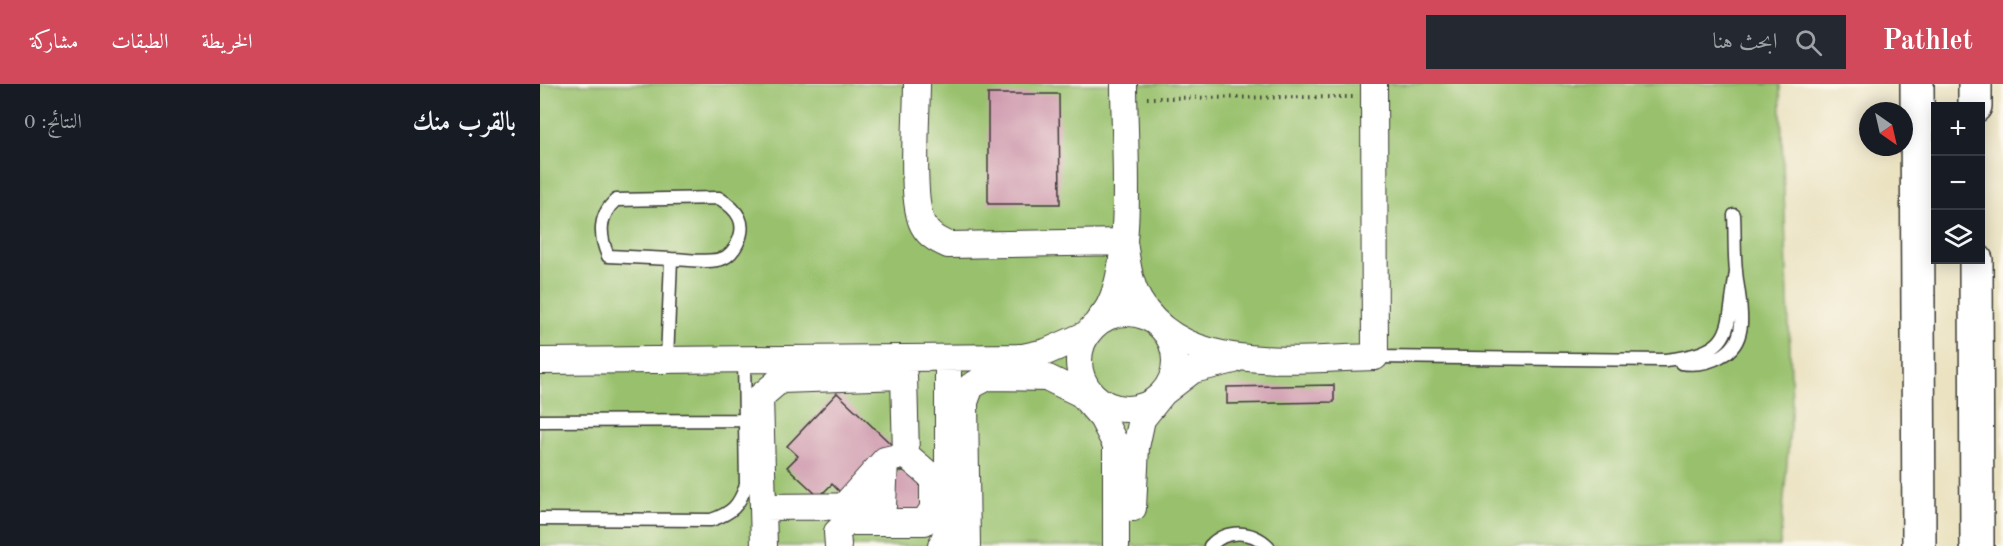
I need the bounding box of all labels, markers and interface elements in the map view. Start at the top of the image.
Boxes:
search box [1426,15,1846,69]
icon: search [1792,26,1825,59]
text: Pathlet [1882,28,1973,56]
text: ابحث هنا [1713,31,1777,53]
text: مشاركة [30,32,78,53]
text: الطبقات [111,32,168,53]
text: الخريطة [201,32,253,53]
north arrow [1859,102,1913,156]
map controls [1931,102,1985,264]
button: + [1931,102,1985,156]
text: بالقرب منك [413,110,516,136]
text: النتائج: 0 [24,113,82,133]
button: − [1931,156,1985,210]
button: layers [1931,210,1985,264]

